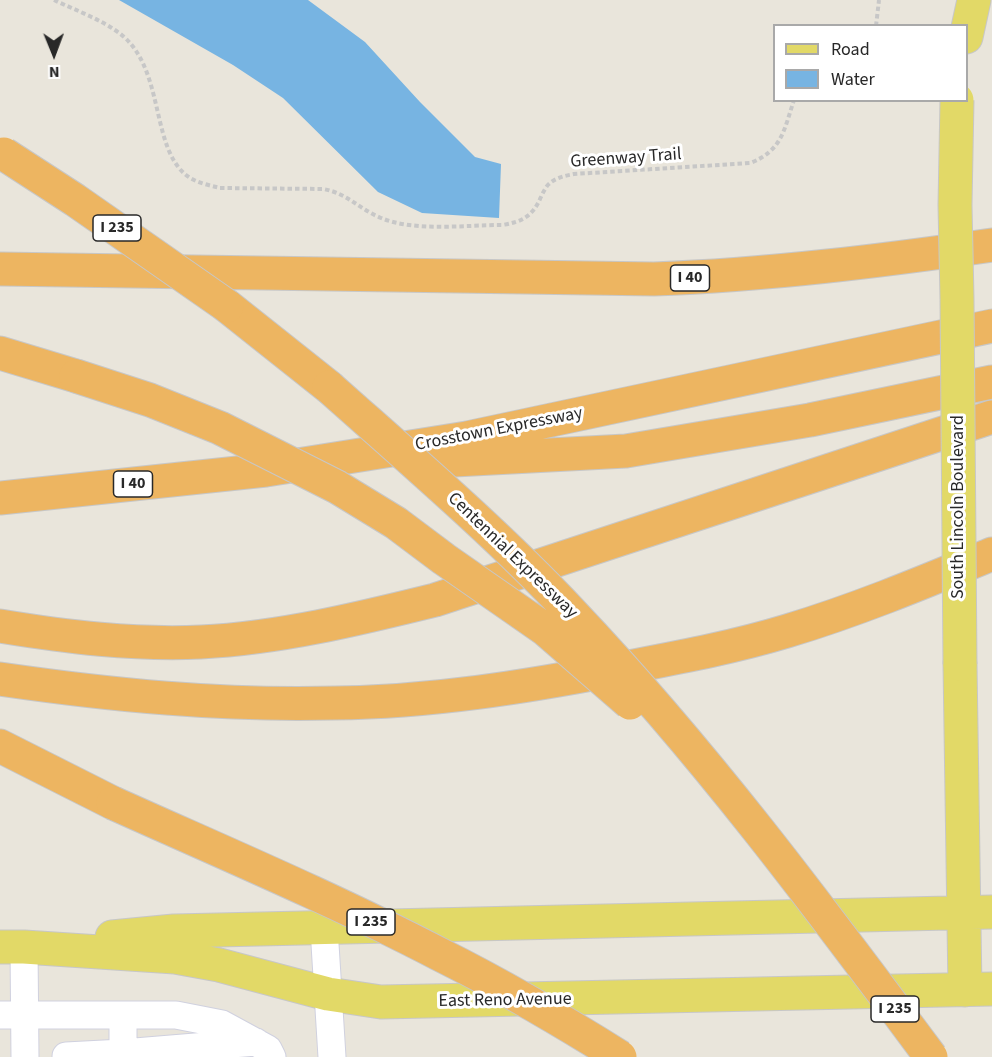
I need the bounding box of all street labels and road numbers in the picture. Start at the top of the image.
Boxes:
street label: Greenway Trail [570,144,682,174]
road number: I 235 [93,215,141,241]
road number: I 40 [670,265,710,291]
street label: Crosstown Expressway [414,403,584,457]
street label: South Lincoln Boulevard [948,415,970,599]
road number: I 40 [114,471,152,497]
street label: Centennial Expressway [442,488,582,624]
road number: I 235 [347,909,395,935]
street label: East Reno Avenue [438,989,572,1013]
road number: I 235 [871,996,919,1022]

